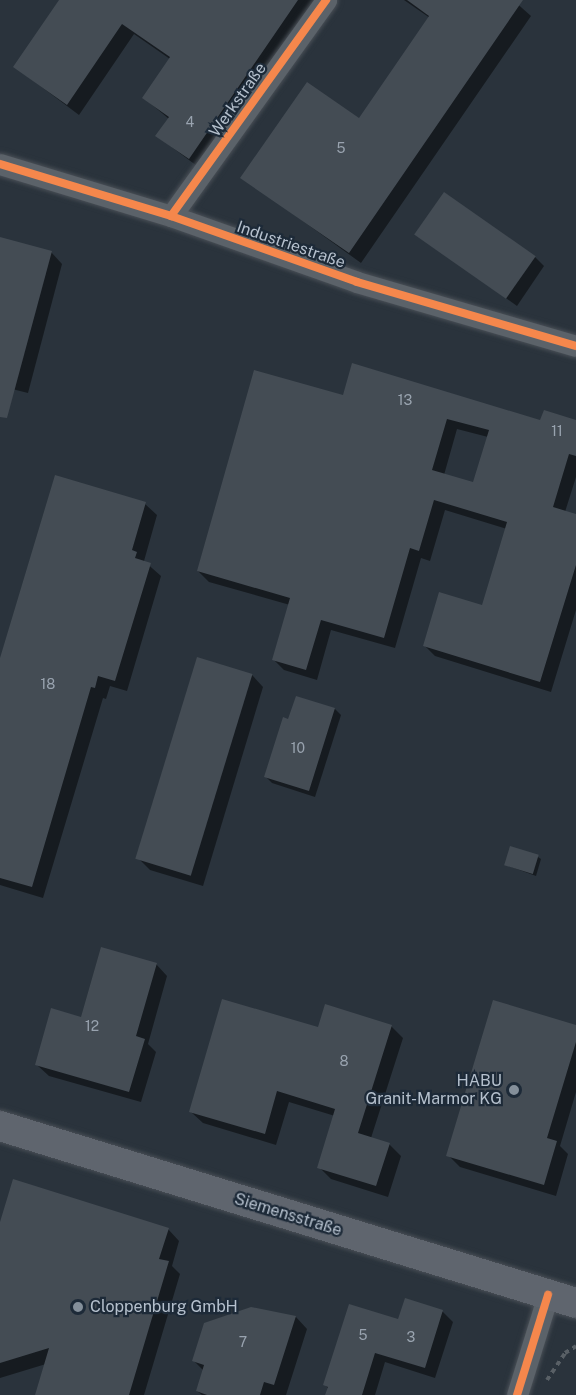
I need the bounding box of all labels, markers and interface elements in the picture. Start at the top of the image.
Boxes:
street label: Werkstraße [205,59,271,141]
house number: 4 [186,114,194,130]
house number: 5 [337,140,345,156]
street label: Industriestraße [234,217,348,273]
house number: 13 [398,392,412,408]
house number: 11 [551,423,563,439]
house number: 18 [41,676,55,692]
house number: 10 [291,740,305,756]
house number: 12 [85,1018,99,1034]
house number: 8 [339,1053,349,1069]
place label: HABU Granit-Marmor KG [366,1071,502,1109]
marker: HABU Granit-Marmor KG [507,1083,521,1097]
street label: Siemensstraße [232,1190,344,1240]
place label: Cloppenburg GmbH [90,1297,238,1317]
marker: Cloppenburg GmbH [71,1300,85,1314]
house number: 5 [359,1327,367,1343]
house number: 3 [407,1329,415,1345]
house number: 7 [239,1334,247,1350]

